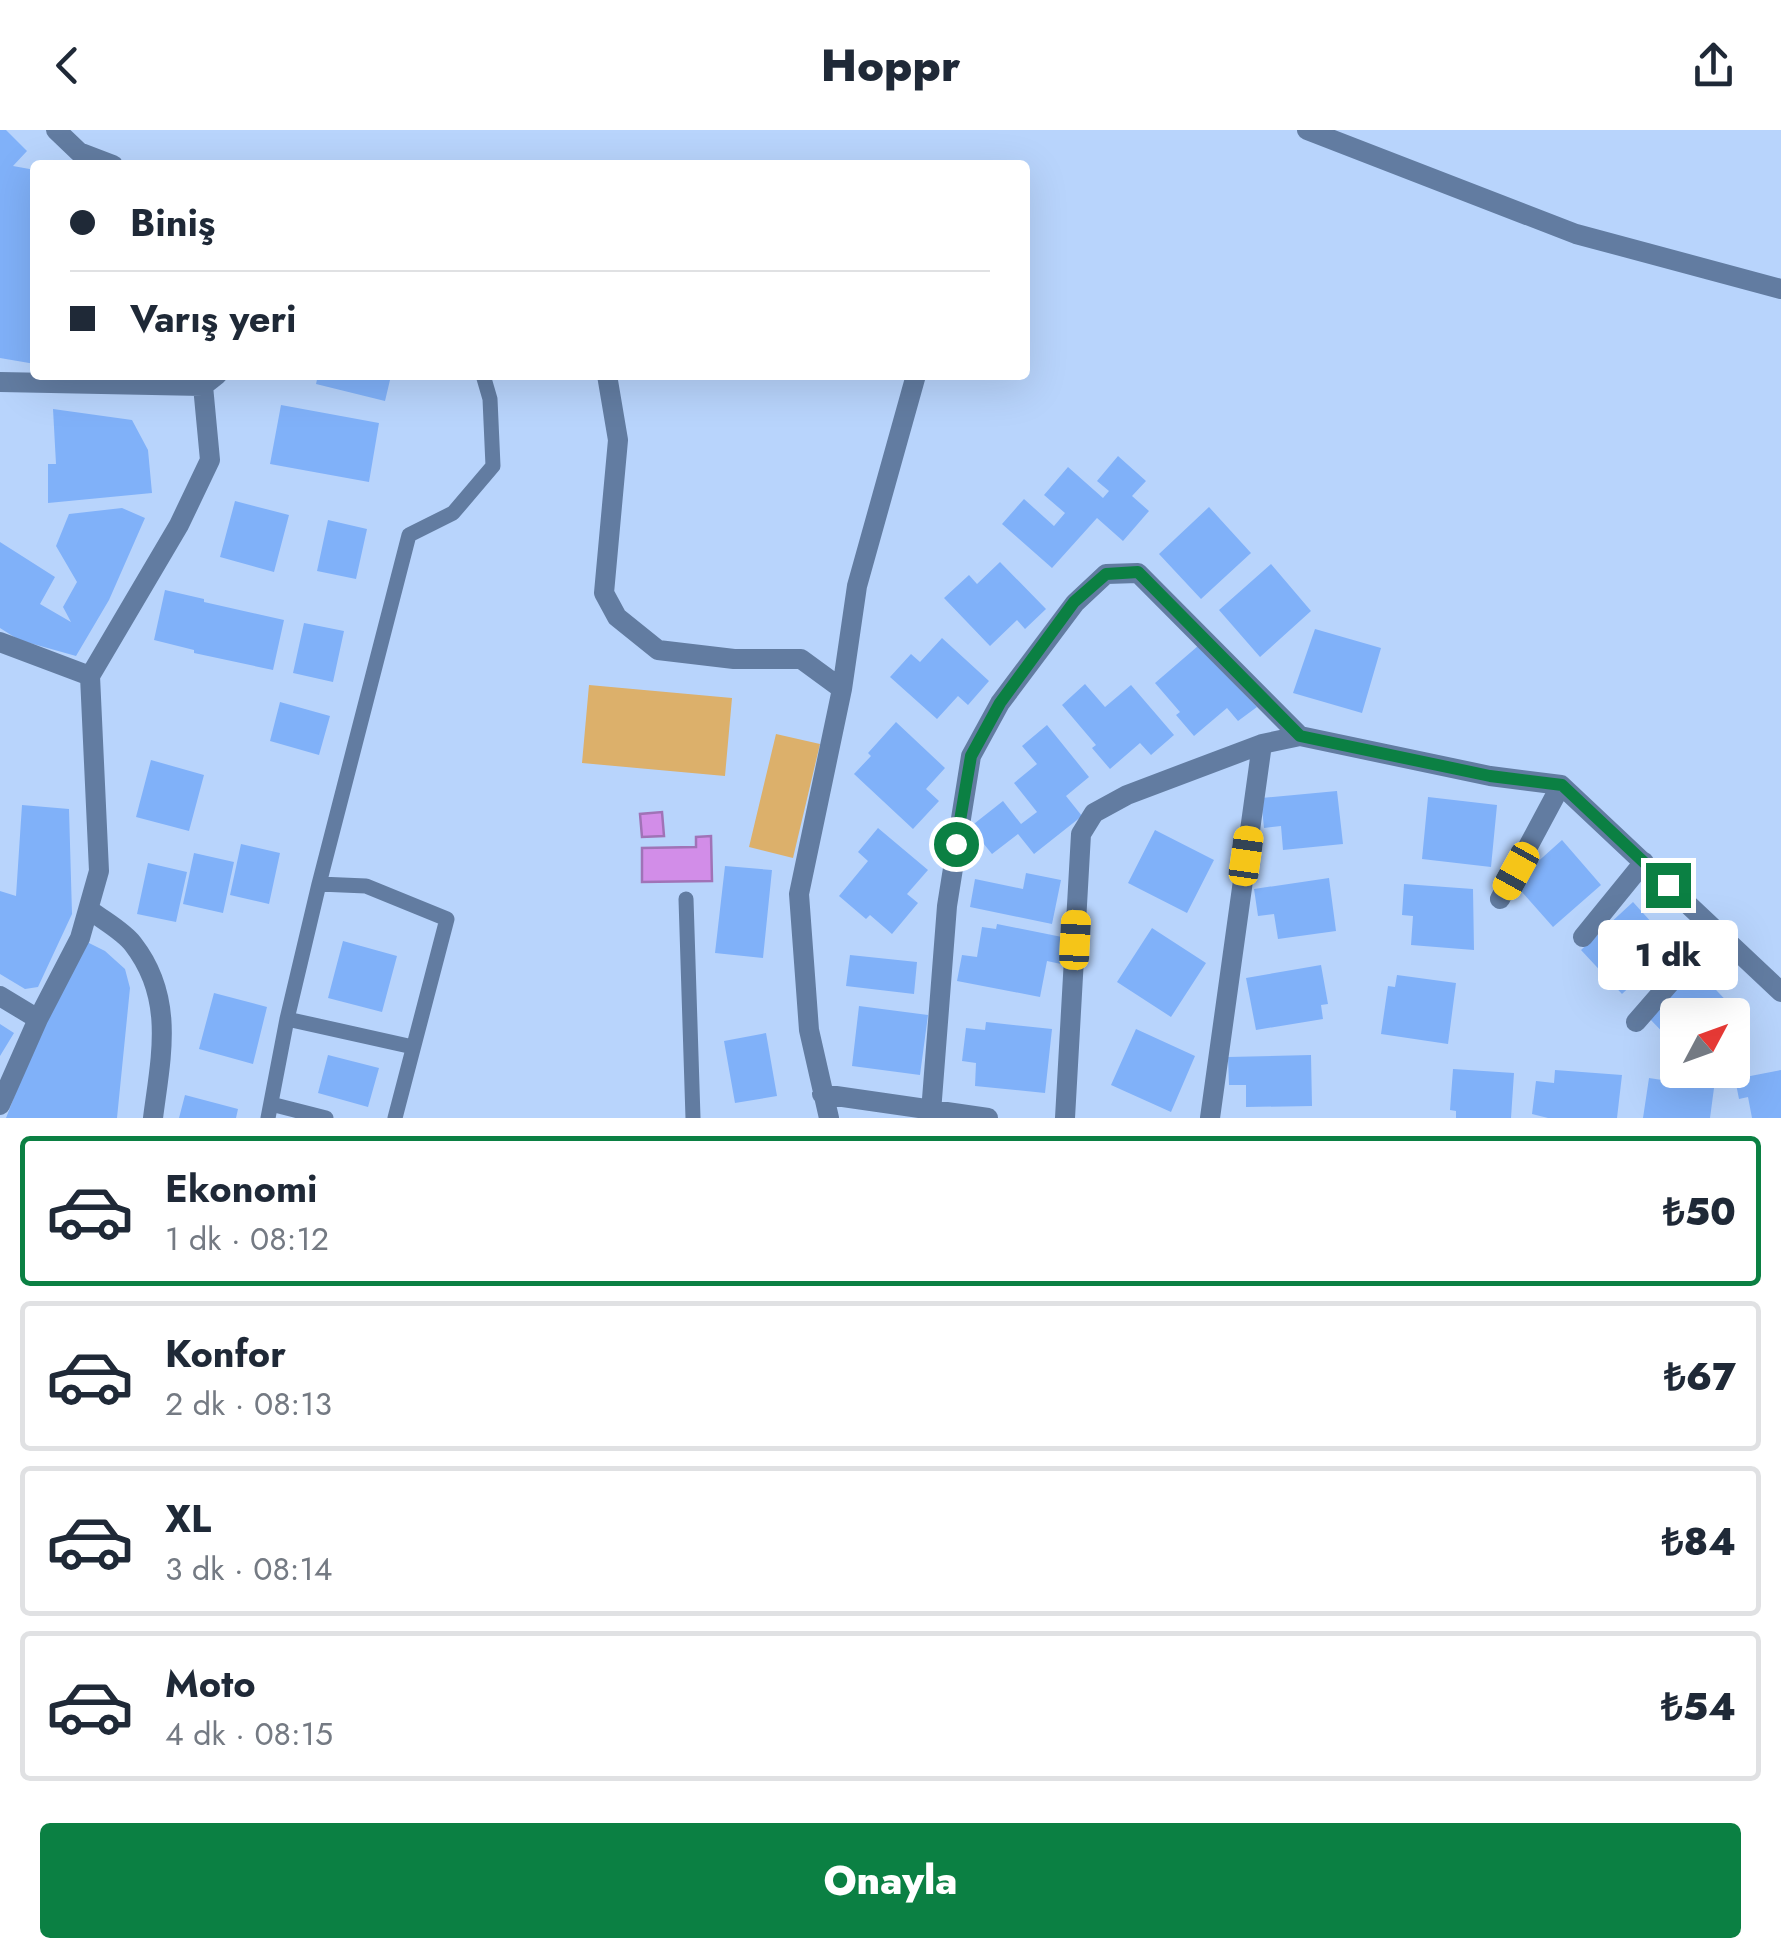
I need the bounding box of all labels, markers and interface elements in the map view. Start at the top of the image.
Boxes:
text: Hoppr [821,33,960,98]
icon: back [40,38,95,93]
icon: share [1686,38,1741,93]
text: Biniş [130,195,215,250]
text: Varış yeri [130,291,297,346]
route start [934,822,979,867]
car [1227,824,1265,888]
car [1488,837,1544,905]
route end [1646,863,1691,908]
car [1058,909,1092,971]
callout: 1 dk [1598,920,1738,990]
text: 1 dk [1635,932,1701,978]
north arrow [1660,998,1750,1088]
map controls [1660,998,1750,1088]
text: Ekonomi [165,1161,318,1216]
icon: car [45,1166,135,1256]
text: ₺50 [1663,1184,1736,1239]
text: 1 dk · 08:12 [165,1216,329,1262]
text: Konfor [165,1326,286,1381]
icon: car [45,1331,135,1421]
text: ₺67 [1664,1349,1736,1404]
text: 2 dk · 08:13 [165,1381,332,1427]
text: XL [165,1491,211,1546]
icon: car [45,1496,135,1586]
text: ₺84 [1662,1514,1736,1569]
text: 3 dk · 08:14 [165,1546,333,1592]
text: Moto [165,1656,256,1711]
icon: car [45,1661,135,1751]
text: ₺54 [1661,1679,1736,1734]
text: 4 dk · 08:15 [165,1711,333,1757]
button: Onayla [40,1823,1741,1938]

